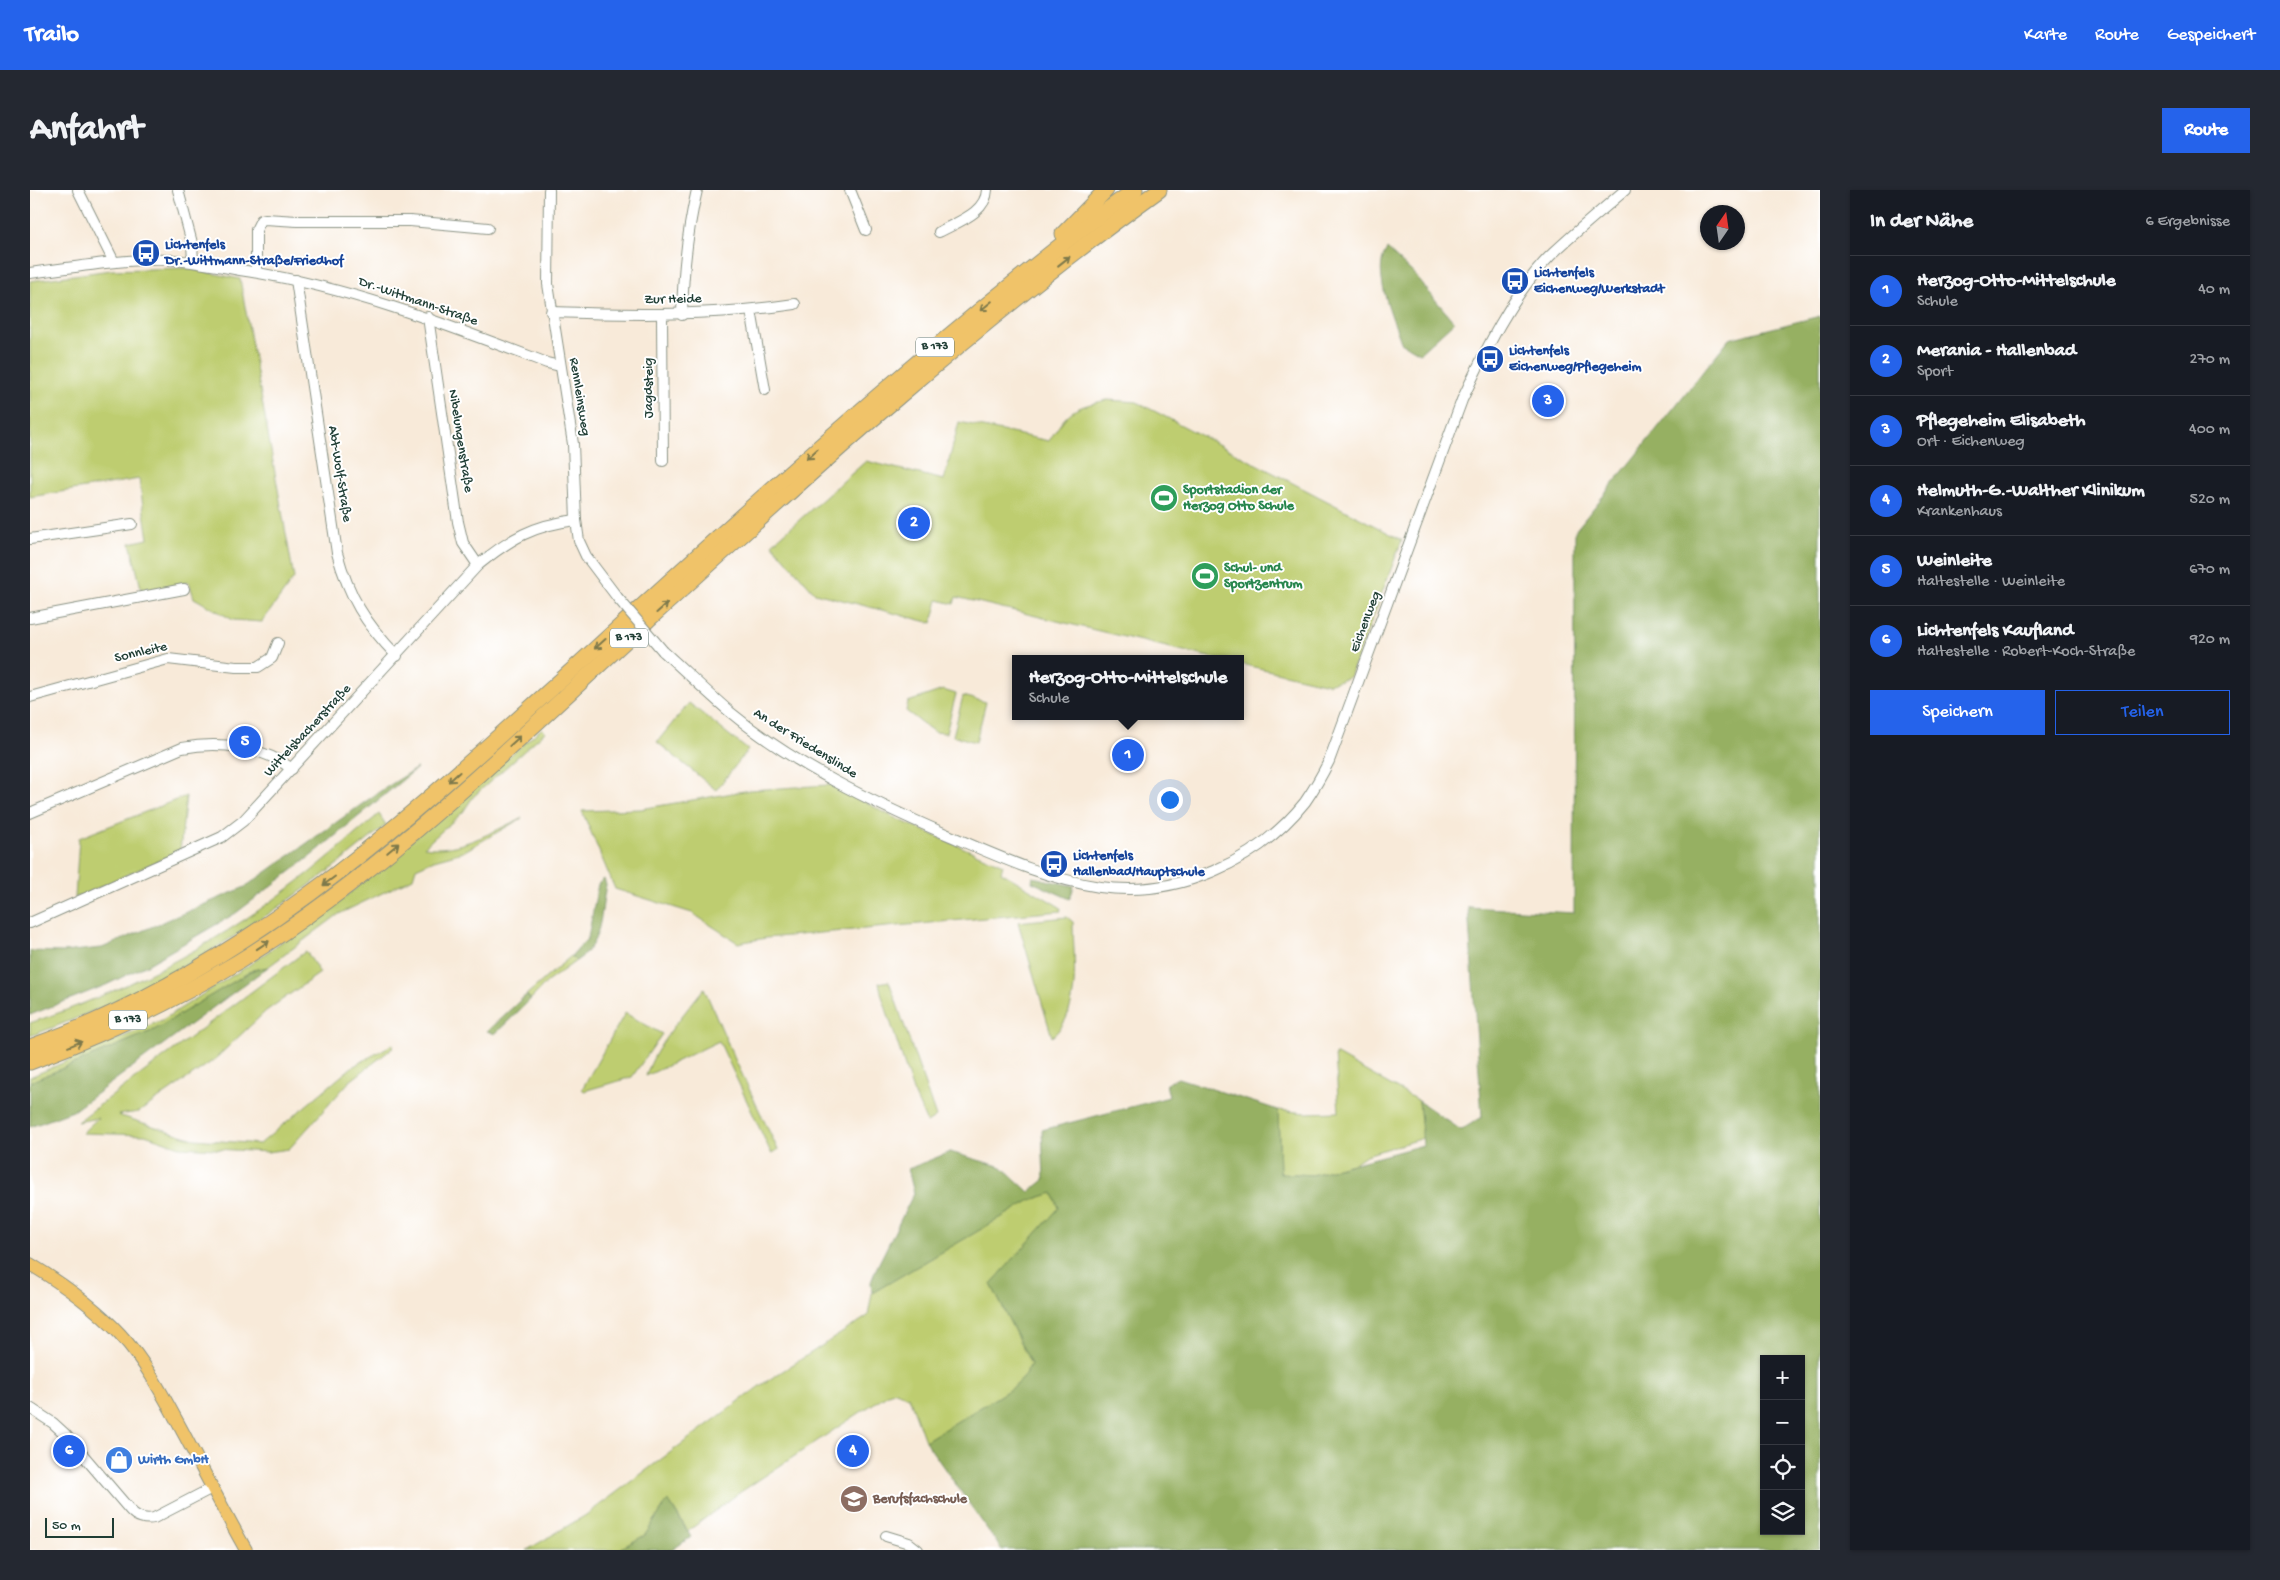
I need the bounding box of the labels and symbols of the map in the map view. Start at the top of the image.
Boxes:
north arrow [1700,205,1745,250]
place label: Lichtenfels Dr.-Wittmann-Straße/Friedhof [163,237,345,270]
bus stop icon: Lichtenfels Dr.-Wittmann-Straße/Friedhof [131,238,161,268]
one-way arrow [1058,255,1071,266]
place label: Lichtenfels Eichenweg/Werkstadt [1534,265,1665,298]
bus stop icon: Lichtenfels Eichenweg/Werkstadt [1500,266,1530,296]
street label: Dr.-Wittmann-Straße [355,273,481,331]
street label: Zur Heide [644,291,703,309]
one-way arrow [980,300,993,311]
road number: B 173 [916,338,954,356]
place label: Lichtenfels Eichenweg/Pflegeheim [1509,343,1642,376]
bus stop icon: Lichtenfels Eichenweg/Pflegeheim [1475,344,1505,374]
street label: Rennleinsweg [564,357,594,437]
street label: Jagdsteig [641,358,658,418]
pin: 3 [1532,382,1564,420]
street label: Nibelungenstraße [443,388,477,495]
street label: Abt-Wolf-Straße [323,425,355,524]
one-way arrow [806,448,819,459]
place label: Sportstadion der Herzog Otto Schule [1183,482,1295,515]
sports icon: Sportstadion der Herzog Otto Schule [1149,483,1179,513]
pin: 2 [898,504,930,542]
place label: Schul- und Sportzentrum [1224,560,1303,593]
sports icon: Schul- und Sportzentrum [1190,561,1220,591]
street label: Eichenweg [1347,589,1385,655]
one-way arrow [655,602,668,614]
road number: B 173 [610,628,648,648]
one-way arrow [594,638,607,650]
street label: Sonnleite [113,639,170,667]
street label: Wittelsbacherstraße [261,680,356,781]
street label: An der Friedenslinde [750,705,861,783]
pin: 5 [229,723,261,761]
one-way arrow [509,735,522,747]
pin: 1 [1112,736,1144,774]
one-way arrow [447,771,460,782]
your location [1157,787,1183,813]
one-way arrow [387,842,400,854]
place label: Lichtenfels Hallenbad/Hauptschule [1073,848,1206,881]
bus stop icon: Lichtenfels Hallenbad/Hauptschule [1039,849,1069,879]
one-way arrow [322,876,336,886]
one-way arrow [256,940,270,950]
road number: B 173 [109,1010,147,1030]
one-way arrow [67,1039,82,1048]
pin: 6 [53,1432,85,1470]
pin: 4 [837,1432,869,1470]
shop icon: Wirth GmbH [104,1445,134,1475]
place label: Wirth GmbH [137,1452,210,1469]
school or university icon: Berufsfachschule [839,1484,869,1514]
place label: Berufsfachschule [872,1491,968,1508]
scale bar [45,1515,114,1538]

